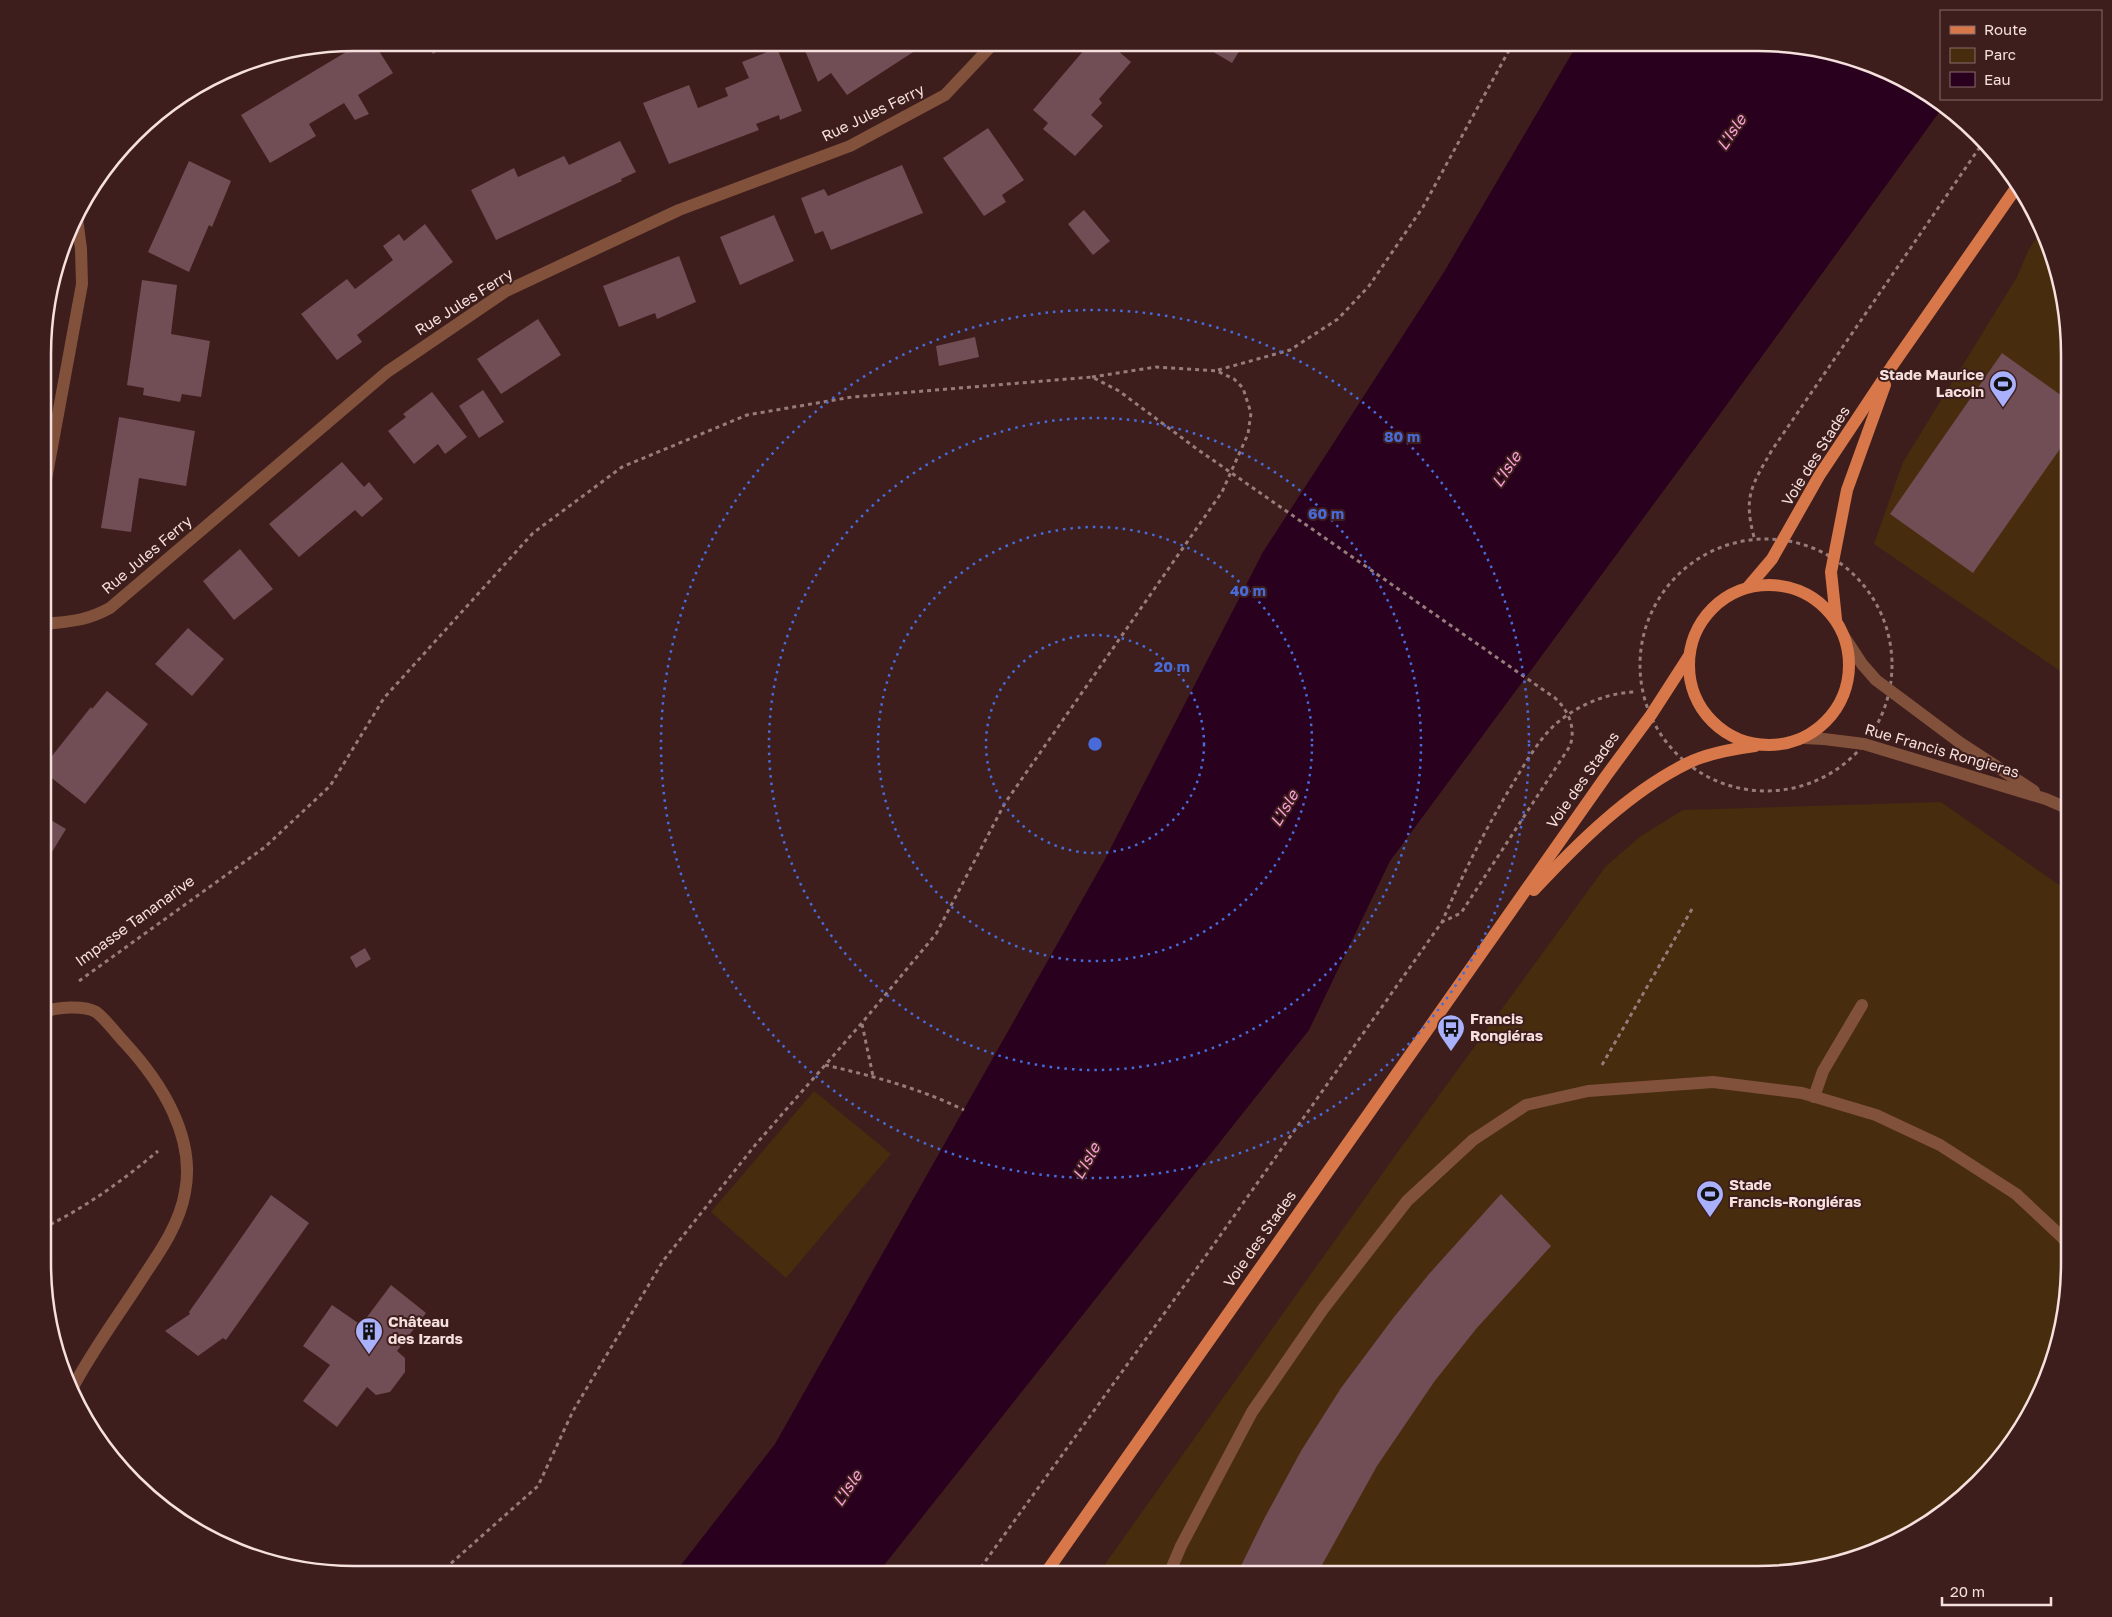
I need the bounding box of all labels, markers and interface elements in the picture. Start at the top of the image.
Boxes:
legend [1940,10,2102,100]
text: Route [1984,20,2027,38]
text: Parc [1984,45,2016,63]
text: Eau [1984,70,2011,88]
street label: Rue Jules Ferry [818,79,927,145]
water label: L'Isle [1712,109,1751,154]
street label: Rue Jules Ferry [411,264,516,338]
place label: Stade Maurice Lacoin [1879,365,1984,400]
sports icon: Stade Maurice Lacoin [1988,369,2018,408]
street label: Voie des Stades [1777,402,1853,509]
text: 80 m [1384,427,1420,445]
water label: L'Isle [1487,446,1526,491]
text: 60 m [1308,504,1344,522]
street label: Rue Jules Ferry [98,511,195,597]
text: 40 m [1230,581,1266,599]
text: 20 m [1154,657,1190,675]
street label: Rue Francis Rongieras [1863,719,2022,781]
street label: Voie des Stades [1542,728,1622,831]
centre of rings [1086,735,1104,753]
water label: L'Isle [1265,785,1303,830]
street label: Impasse Tananarive [71,871,198,969]
place label: Francis Rongiéras [1470,1009,1543,1044]
bus stop icon: Francis Rongiéras [1436,1013,1466,1052]
water label: L'Isle [1068,1138,1105,1183]
place label: Stade Francis-Rongiéras [1729,1175,1861,1210]
sports icon: Stade Francis-Rongiéras [1695,1179,1725,1218]
street label: Voie des Stades [1219,1187,1299,1290]
place label: Château des Izards [388,1312,463,1347]
building icon: Château des Izards [354,1316,384,1355]
water label: L'Isle [828,1465,867,1510]
scale bar [1942,1574,2051,1606]
text: 20 m [1950,1582,1985,1600]

